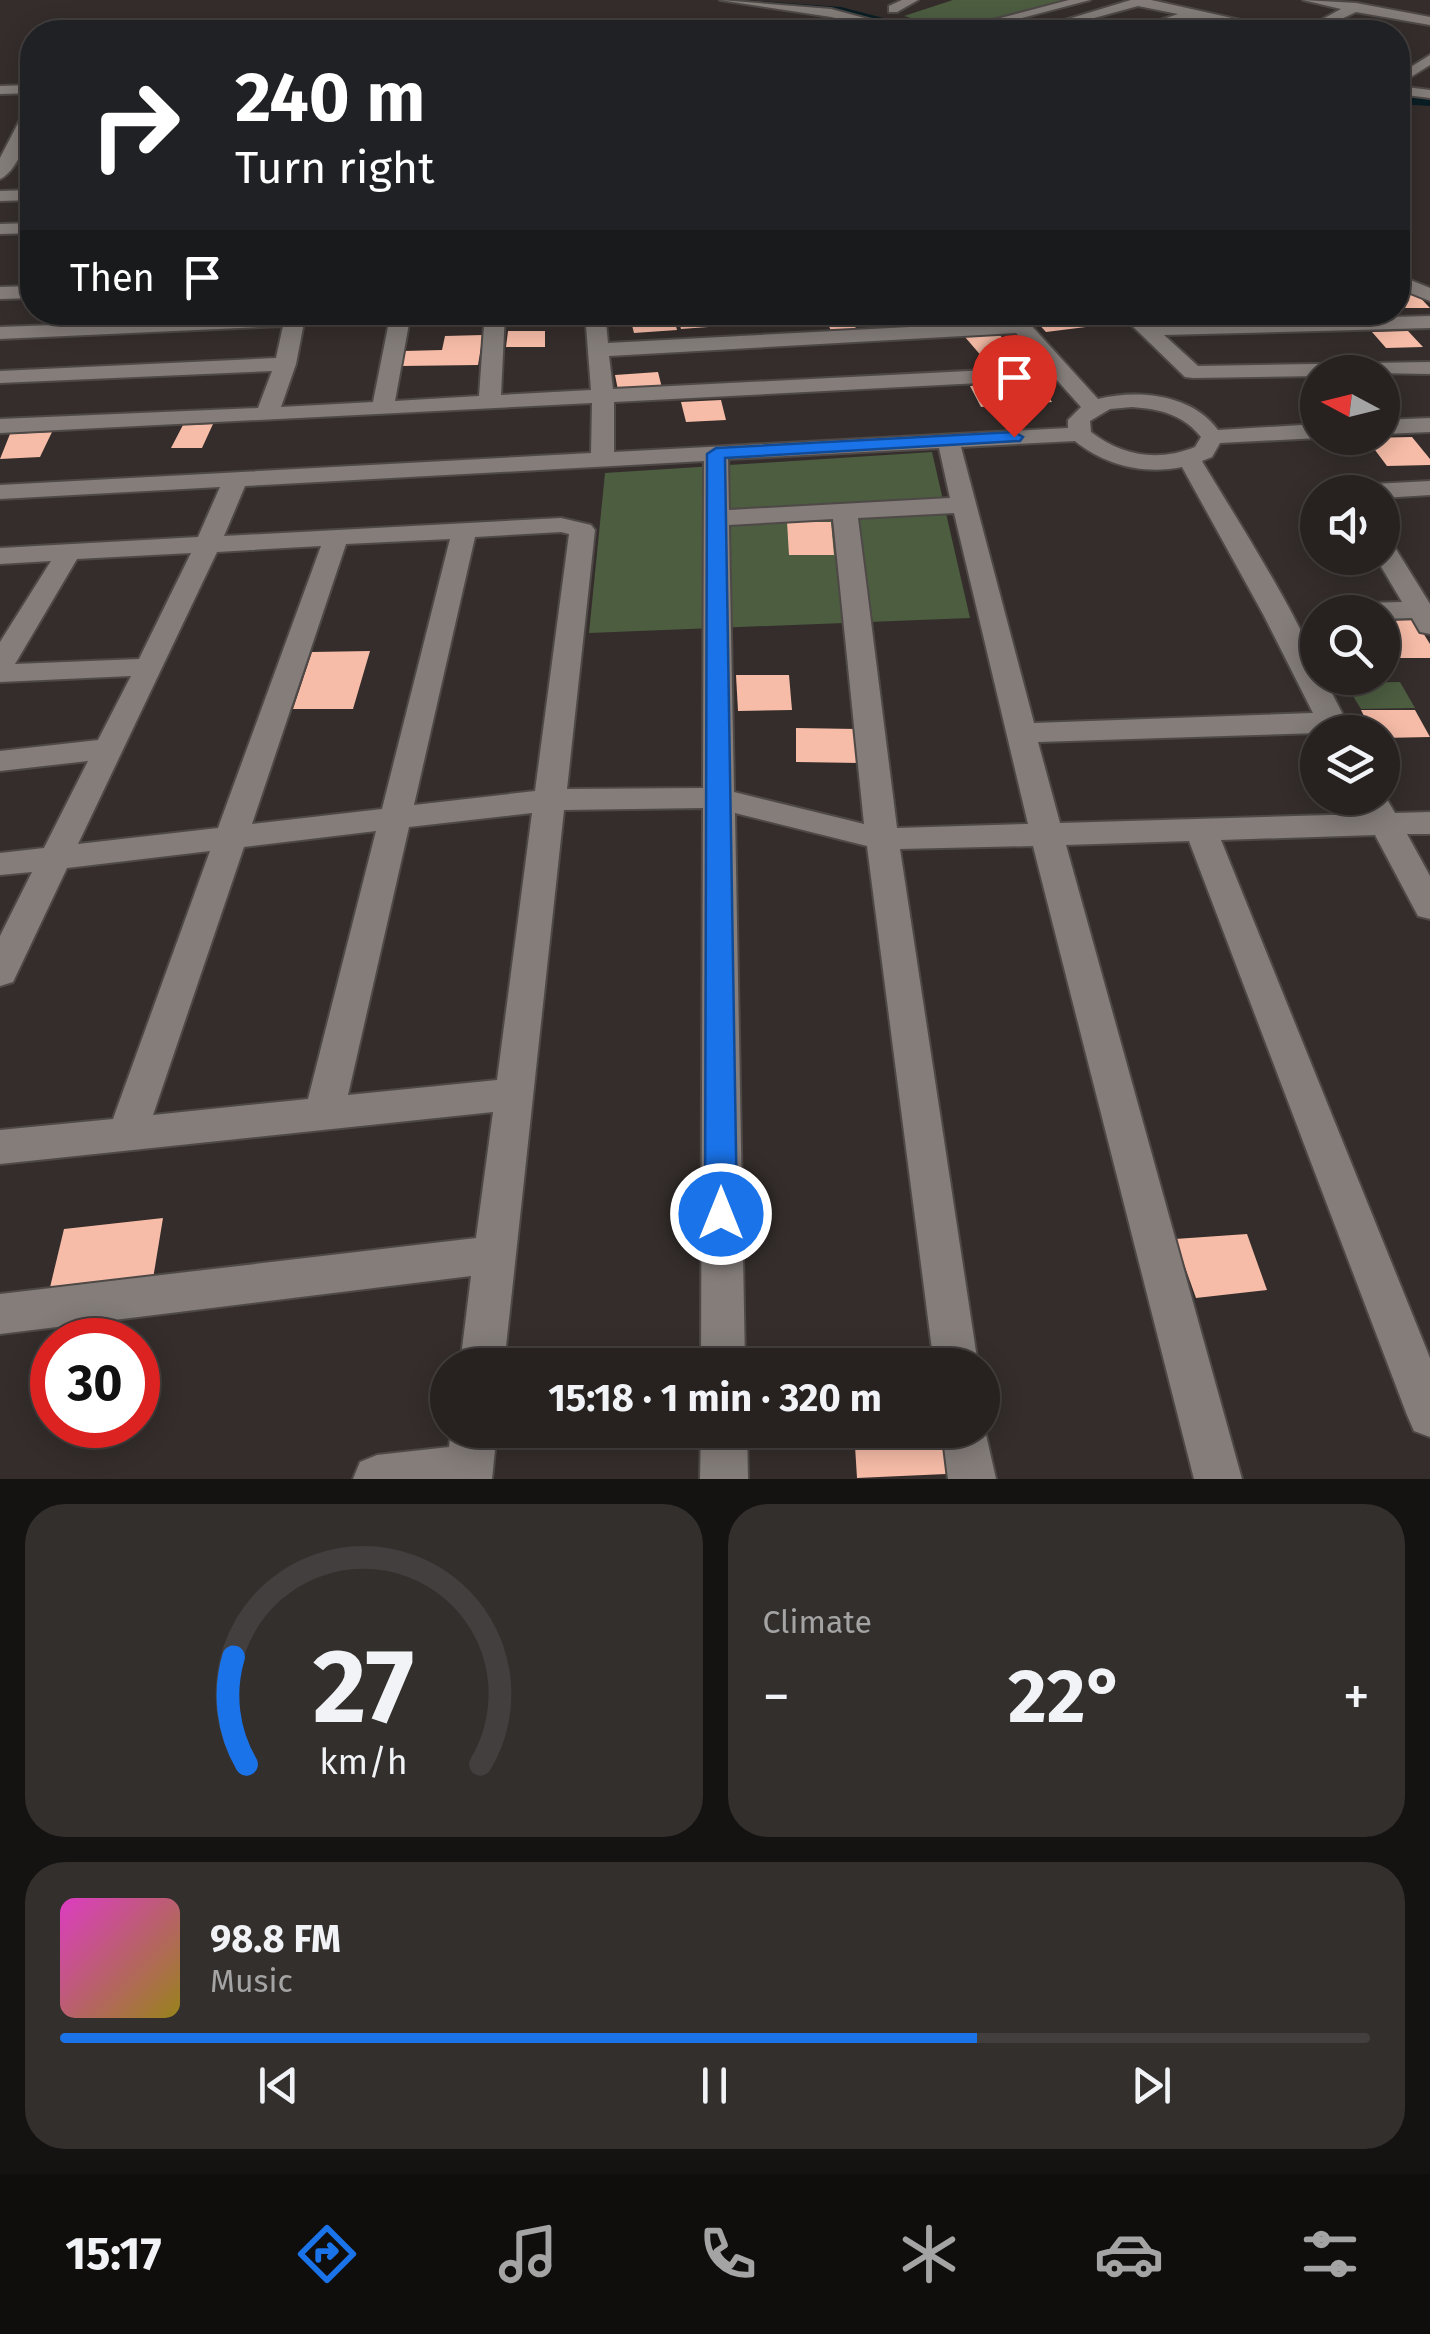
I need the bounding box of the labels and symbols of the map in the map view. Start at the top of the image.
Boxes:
pin [972,335,1057,438]
north arrow [1300,355,1400,455]
position arrow [669,1162,773,1266]
speed limit sign: 30 [30,1318,160,1448]

